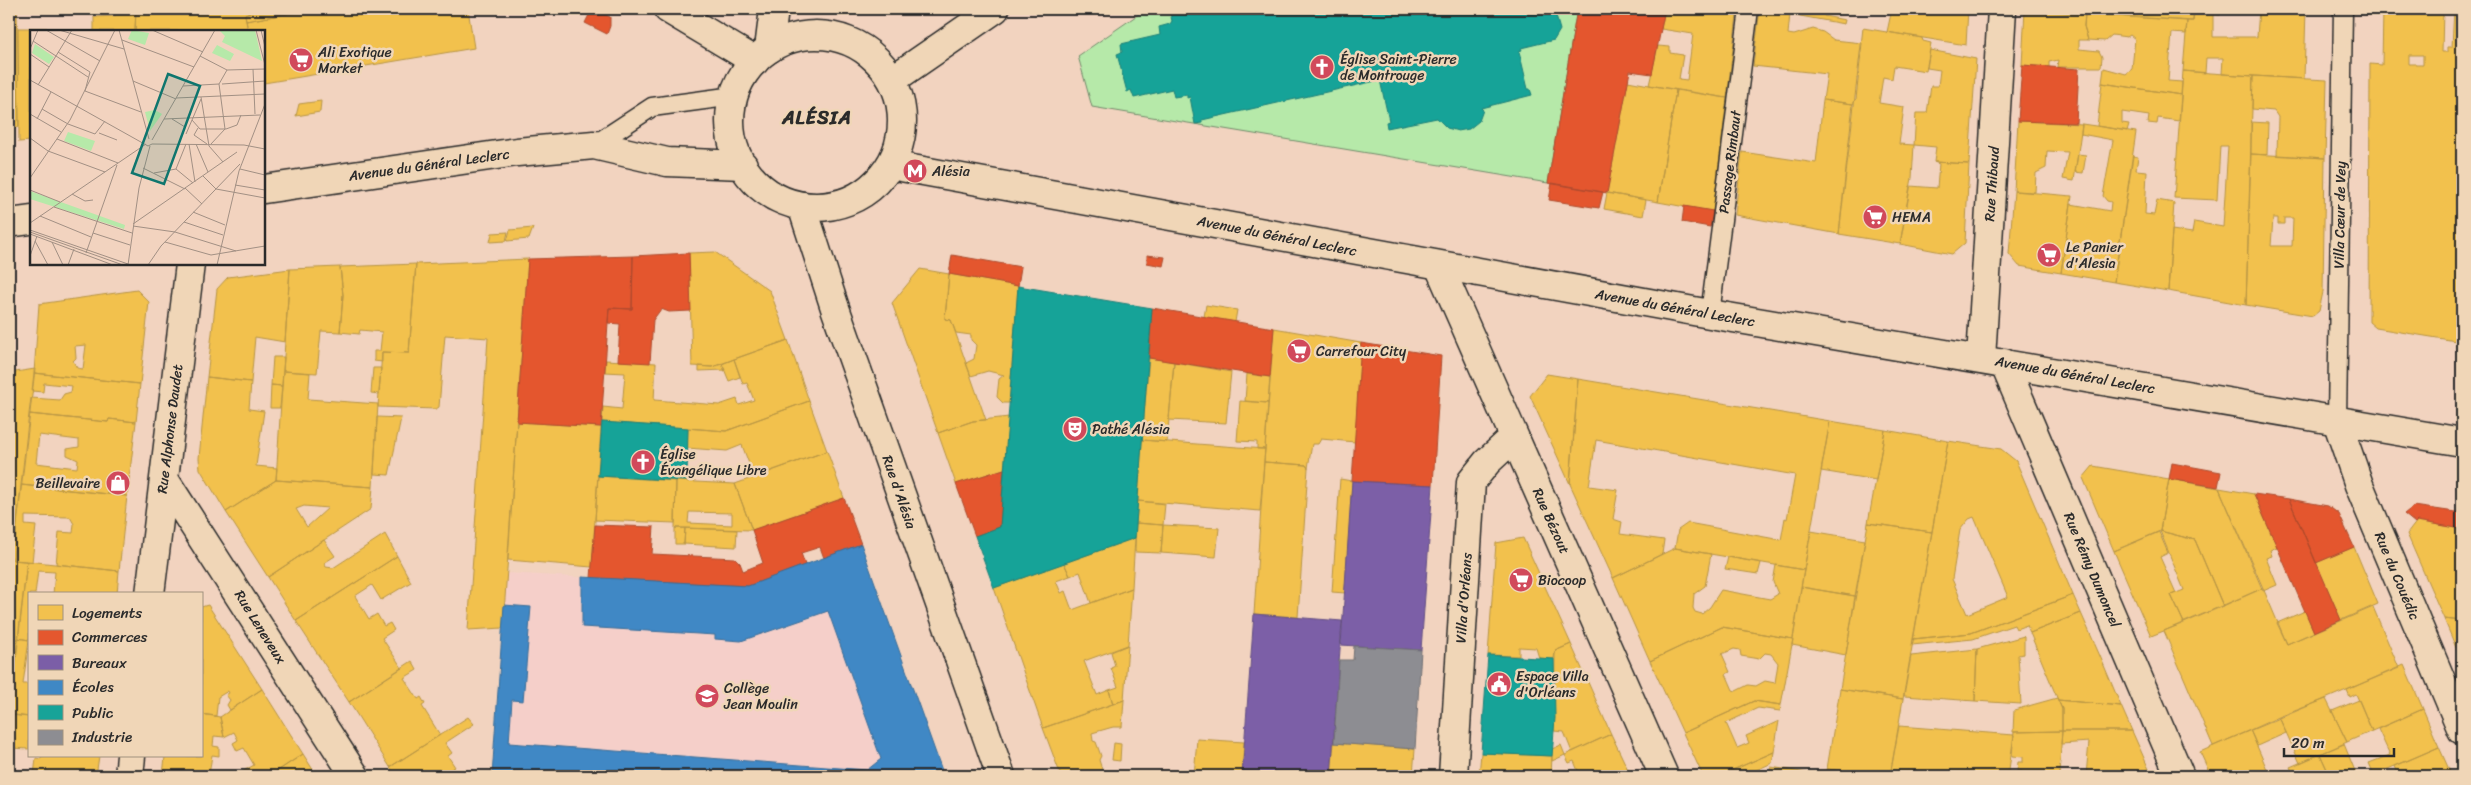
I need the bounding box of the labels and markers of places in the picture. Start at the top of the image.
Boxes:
place label: Ali Exotique Market [317,40,392,81]
supermarket icon: Ali Exotique Market [288,47,314,73]
place label: Église Saint-Pierre de Montrouge [1340,47,1457,88]
church icon: Église Saint-Pierre de Montrouge [1309,54,1335,80]
metro station icon: Alésia [902,158,928,184]
place label: Alésia [931,159,971,184]
supermarket icon: HEMA [1862,204,1888,230]
place label: HEMA [1892,205,1931,230]
place label: Le Panier d'Alesia [2066,235,2124,276]
supermarket icon: Le Panier d'Alesia [2036,242,2062,268]
supermarket icon: Carrefour City [1286,338,1312,364]
place label: Carrefour City [1316,339,1407,364]
theatre icon: Pathé Alésia [1062,416,1088,442]
place label: Pathé Alésia [1092,417,1170,442]
place label: Église Évangélique Libre [660,442,767,483]
church icon: Église Évangélique Libre [630,449,656,475]
shop icon: Beillevaire [105,470,131,496]
place label: Beillevaire [35,471,100,496]
supermarket icon: Biocoop [1508,567,1534,593]
place label: Biocoop [1538,568,1587,593]
place label: Espace Villa d'Orléans [1516,664,1589,705]
public building icon: Espace Villa d'Orléans [1486,671,1512,697]
place label: Collège Jean Moulin [723,676,798,717]
school or university icon: Collège Jean Moulin [694,683,720,709]

